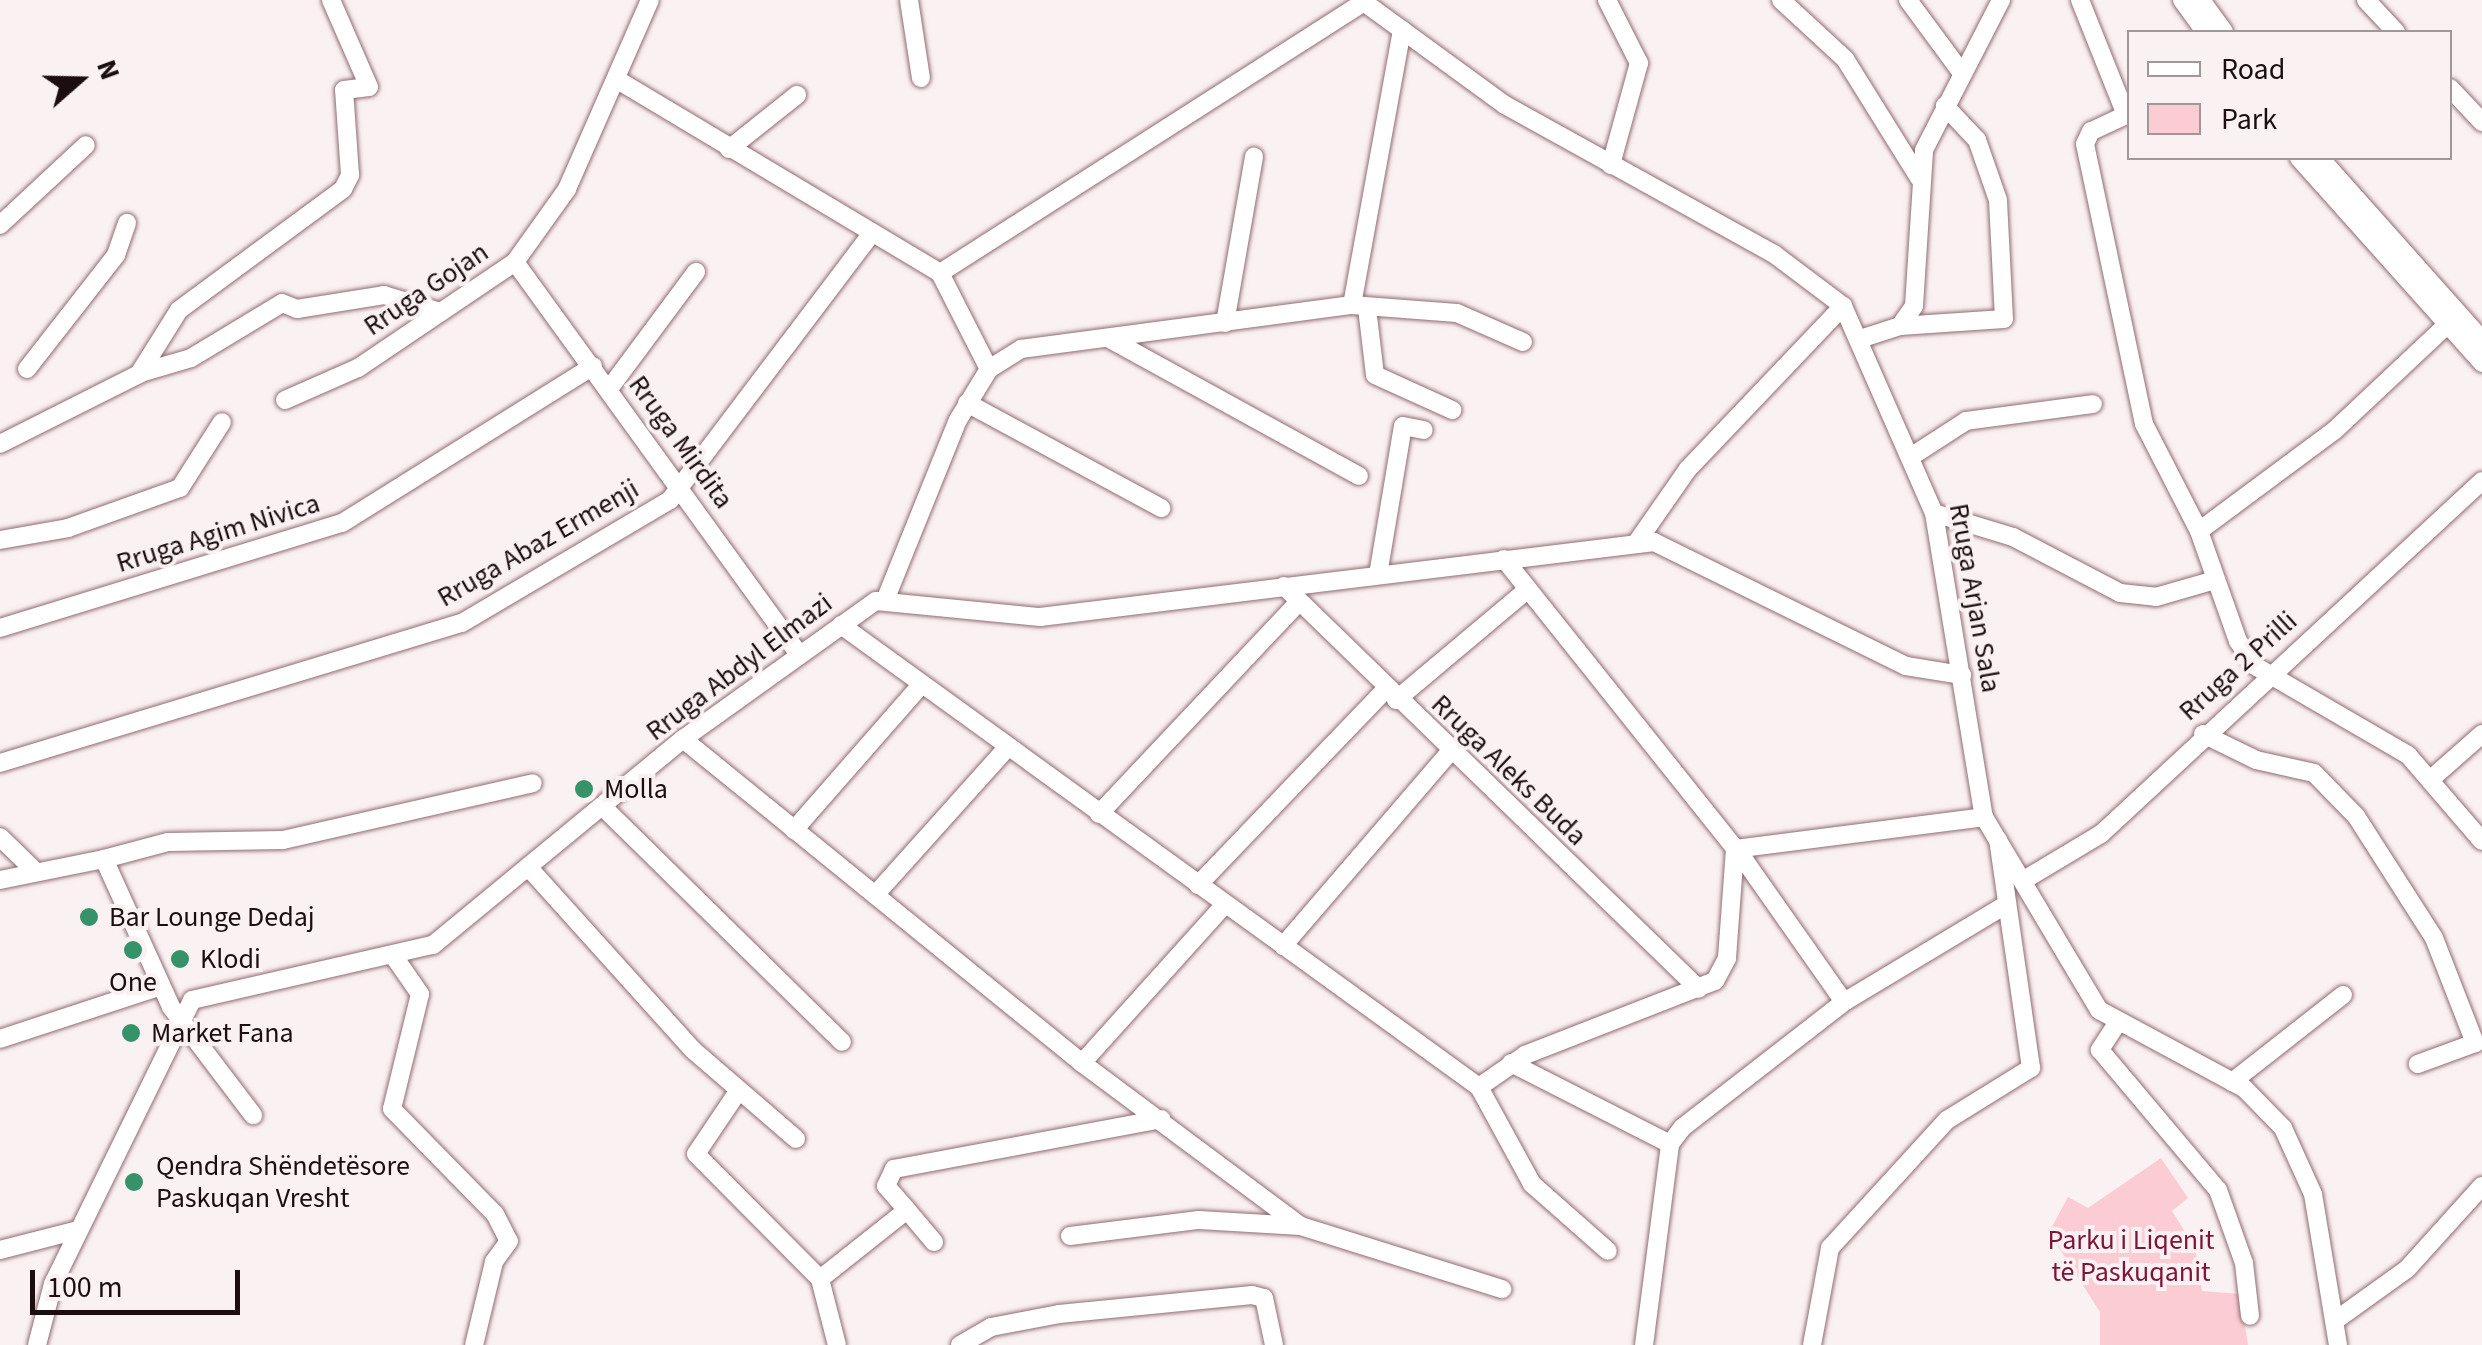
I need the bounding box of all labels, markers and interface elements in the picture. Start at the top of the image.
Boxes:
north arrow [30,30,130,130]
legend [2127,30,2452,160]
text: Road [2221,48,2285,91]
text: N [86,54,130,85]
text: Park [2221,98,2277,141]
street label: Rruga Gojan [357,235,495,343]
street label: Rruga Mirdita [621,369,741,515]
street label: Rruga Abaz Ermenji [431,472,645,614]
street label: Rruga Agim Nivica [112,486,324,580]
street label: Rruga Arjan Sala [1942,501,2008,695]
street label: Rruga Abdyl Elmazi [639,586,839,748]
street label: Rruga 2 Prilli [2172,604,2304,728]
street label: Rruga Aleks Buda [1424,687,1594,853]
place label: Molla [604,772,668,806]
marker: Molla [573,778,595,800]
place label: Bar Lounge Dedaj [109,900,315,934]
marker: Bar Lounge Dedaj [78,906,100,928]
marker: One [122,939,144,961]
place label: Klodi [200,942,261,976]
marker: Klodi [169,948,191,970]
place label: One [109,965,157,999]
place label: Market Fana [151,1016,294,1050]
marker: Market Fana [120,1022,142,1044]
place label: Qendra Shëndetësore Paskuqan Vresht [156,1149,410,1215]
marker: Qendra Shëndetësore Paskuqan Vresht [121,1169,147,1195]
park label: Parku i Liqenit të Paskuqanit [2048,1223,2214,1289]
scale bar [35,1250,245,1312]
text: 100 m [47,1266,123,1309]

